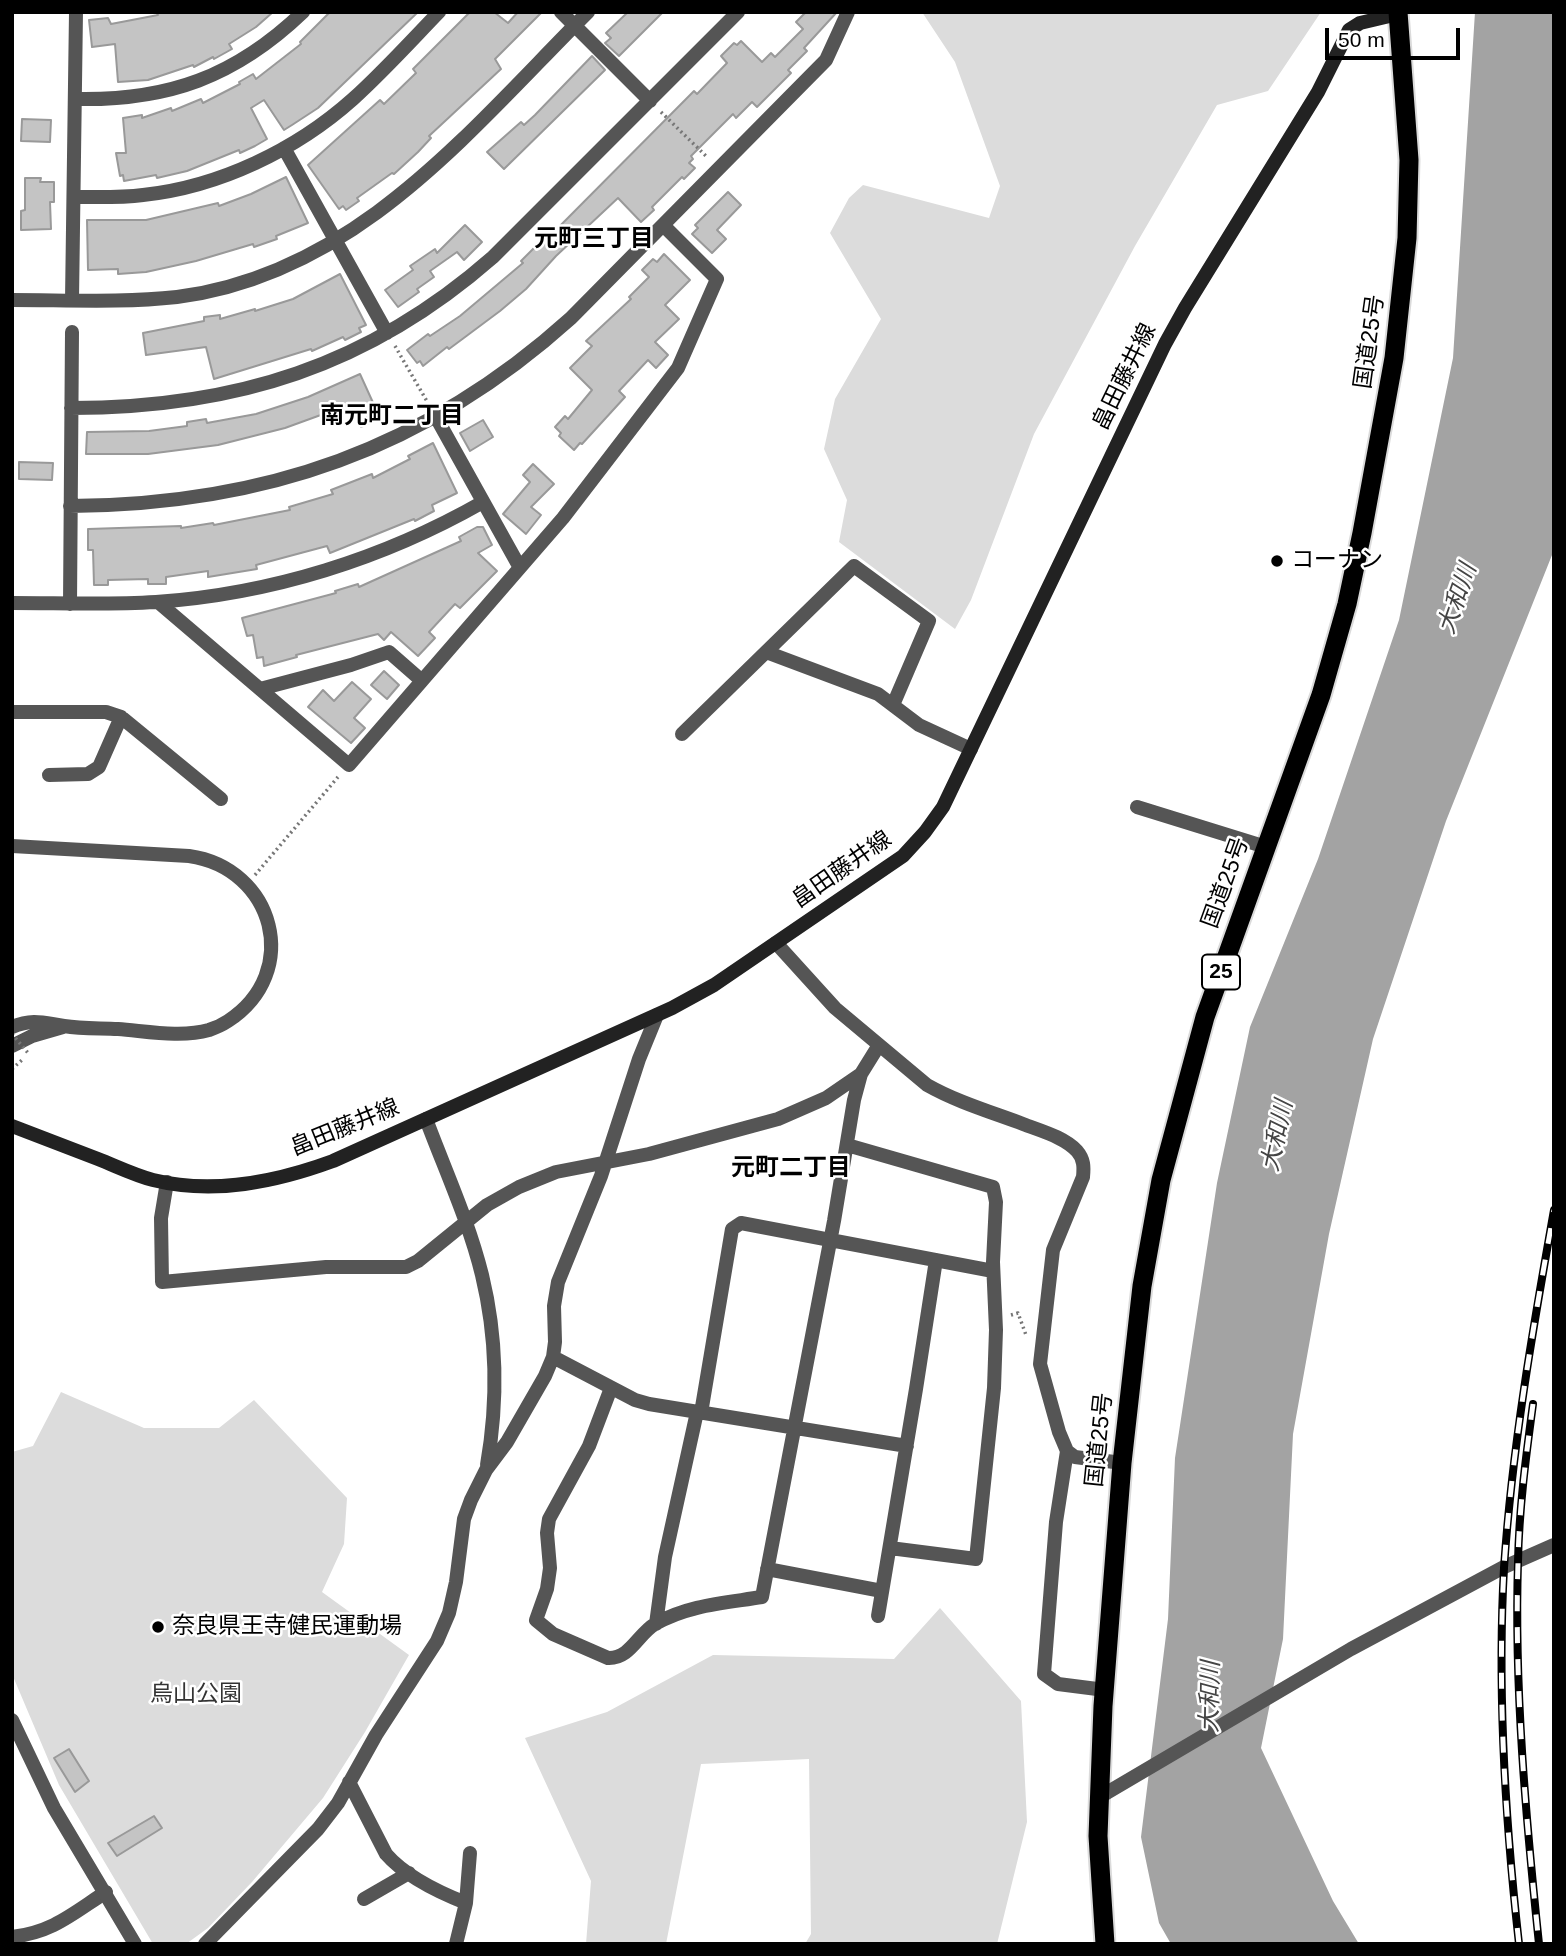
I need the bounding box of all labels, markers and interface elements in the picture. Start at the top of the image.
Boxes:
scale bar [1328,14,1463,58]
text: 50 m [1338,28,1385,51]
district label: 元町三丁目 [534,225,654,253]
street label: 国道25号 [1350,293,1390,391]
street label: 畠田藤井線 [1087,319,1163,435]
district label: 南元町二丁目 [320,402,464,430]
place label: コーナン [1291,547,1383,575]
marker: コーナン [1269,553,1285,569]
water label: 大和川 [1433,560,1483,638]
street label: 畠田藤井線 [787,826,897,914]
street label: 国道25号 [1197,834,1255,932]
road number: 25 [1202,954,1240,990]
street label: 畠田藤井線 [287,1094,403,1162]
water label: 大和川 [1256,1098,1300,1174]
district label: 元町二丁目 [731,1154,851,1182]
street label: 国道25号 [1081,1392,1119,1488]
place label: 奈良県王寺健民運動場 [172,1613,402,1641]
marker: 奈良県王寺健民運動場 [150,1619,166,1635]
water label: 大和川 [1196,1661,1226,1733]
park label: 烏山公園 [150,1681,242,1709]

